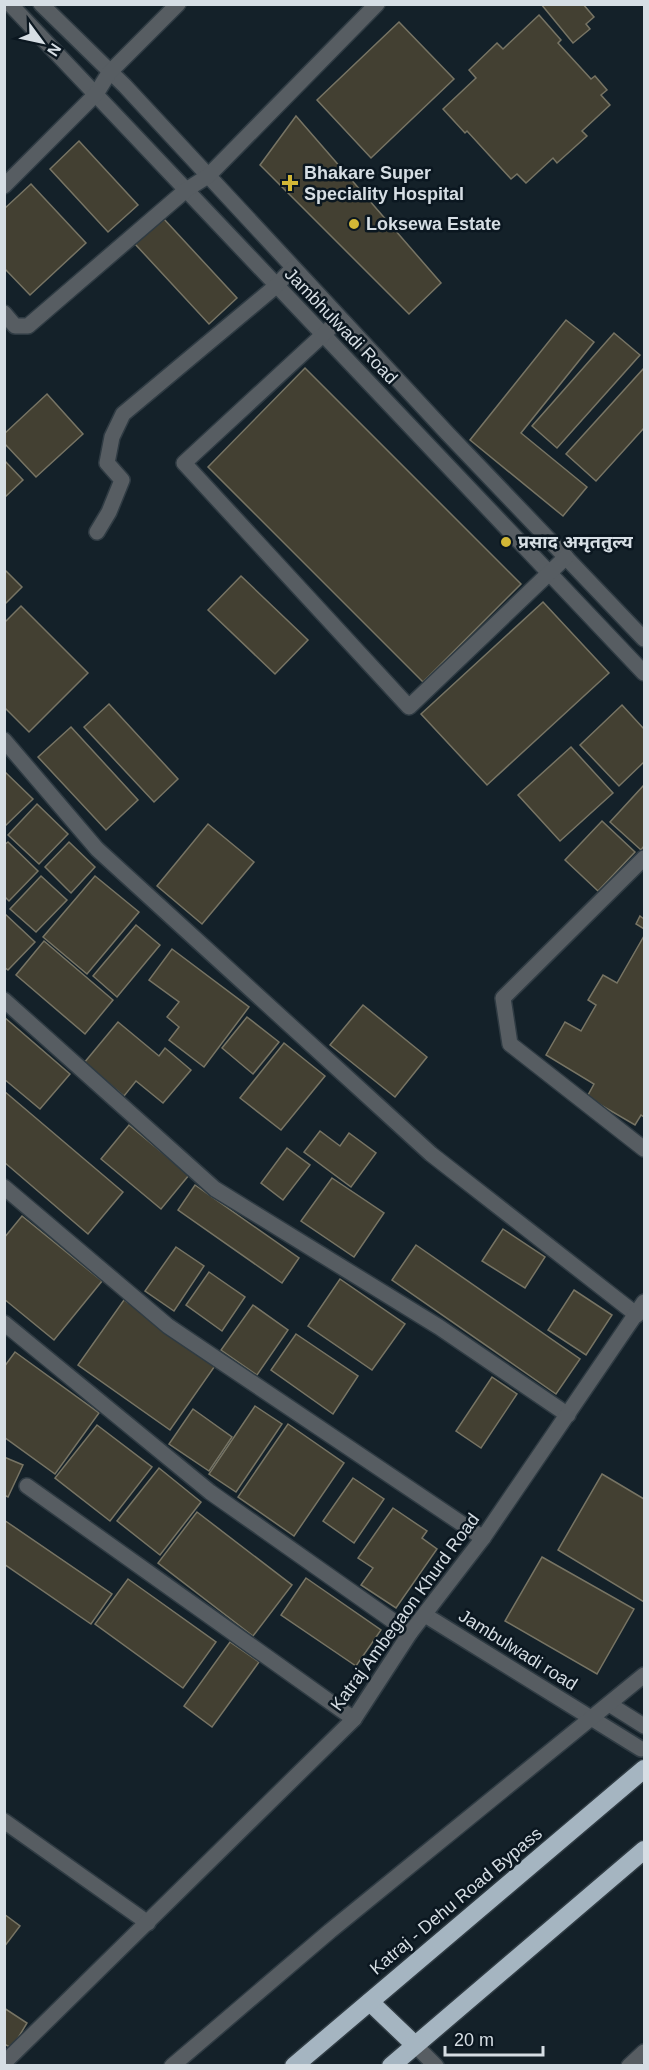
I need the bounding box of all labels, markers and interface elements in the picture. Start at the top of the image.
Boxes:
north arrow [12,12,72,72]
text: N [44,40,64,59]
place label: Bhakare Super Speciality Hospital [304,163,464,204]
marker: Bhakare Super Speciality Hospital [281,174,299,192]
place label: Loksewa Estate [366,214,501,234]
marker: Loksewa Estate [347,217,361,231]
street label: Jambhulwadi Road [281,264,401,388]
place label: प्रसाद अमृततुल्य [518,532,633,553]
marker: प्रसाद अमृततुल्य [499,535,513,549]
street label: Katraj Ambegaon Khurd Road [327,1509,483,1715]
street label: Jambulwadi road [455,1605,581,1695]
street label: Katraj - Dehu Road Bypass [366,1823,546,1979]
scale bar [445,2019,542,2057]
text: 20 m [454,2030,494,2050]

